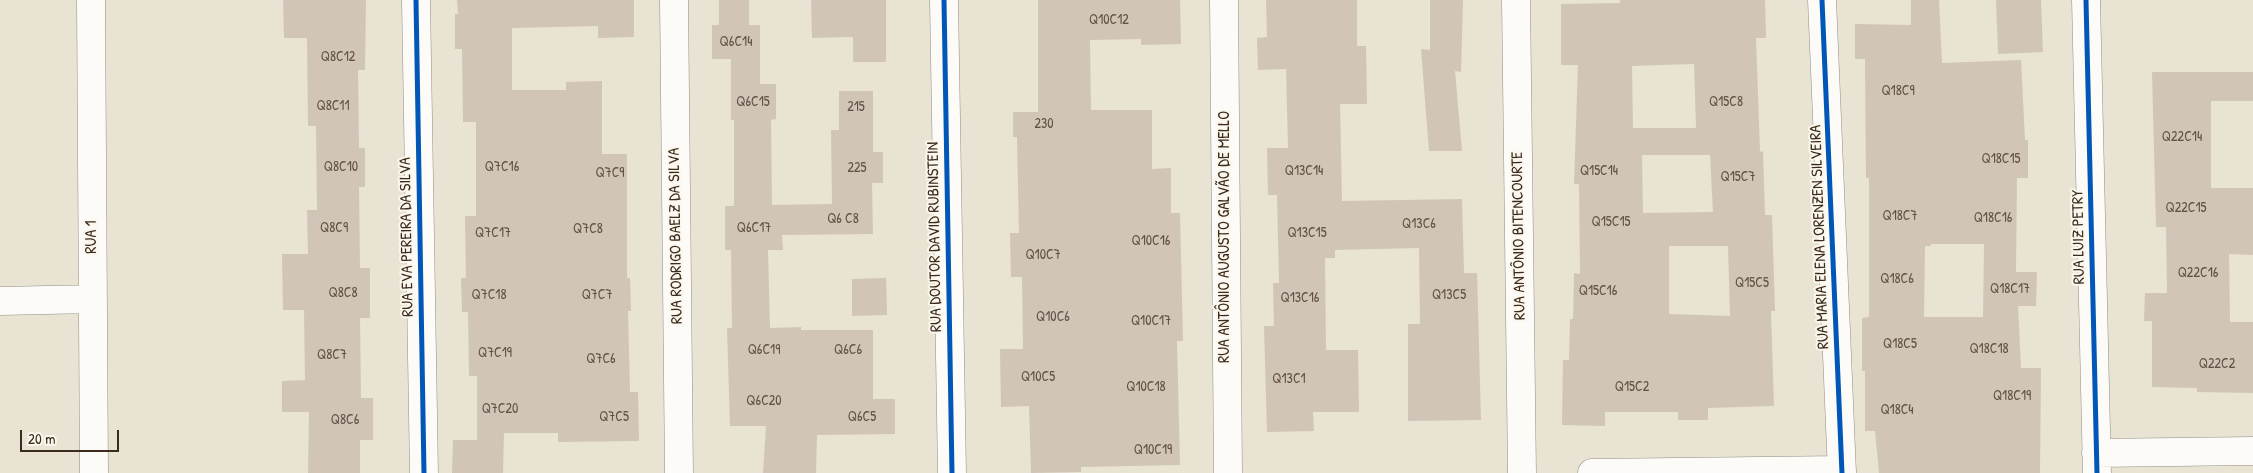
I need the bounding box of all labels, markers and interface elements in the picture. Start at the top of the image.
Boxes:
house number: Q10C12 [1089,12,1129,28]
house number: Q6C14 [720,34,752,50]
house number: Q8C12 [321,49,355,65]
house number: Q18C9 [1881,83,1915,99]
house number: Q6C15 [736,94,770,110]
house number: Q15C8 [1709,94,1743,110]
house number: Q8C11 [316,98,350,114]
house number: 215 [847,99,865,115]
street label: RUA ANTÔNIO AUGUSTO GALVÃO DE MELLO [1215,111,1235,363]
house number: 230 [1034,116,1054,132]
street label: RUA MARIA ELENA LORENZEN SILVEIRA [1806,124,1834,350]
house number: Q22C14 [2162,129,2202,145]
street label: RUA DOUTOR DAVID RUBINSTEIN [924,142,946,332]
street label: RUA RODRIGO BAELZ DA SILVA [665,148,687,324]
house number: Q18C15 [1982,151,2020,167]
street label: RUA ANTÔNIO BITENCOURTE [1508,152,1530,320]
street label: RUA EVA PEREIRA DA SILVA [396,157,418,317]
house number: Q8C10 [324,159,358,175]
house number: Q7C16 [485,159,519,175]
house number: 225 [847,160,867,176]
house number: Q13C14 [1285,163,1323,179]
house number: Q15C14 [1580,163,1618,179]
house number: Q7C9 [596,165,624,181]
house number: Q15C7 [1721,169,1755,185]
street label: RUA LUIZ PETRY [2069,190,2089,284]
house number: Q22C15 [2166,200,2206,216]
house number: Q18C7 [1883,208,1917,224]
house number: Q18C16 [1974,210,2012,226]
house number: Q6 C8 [827,211,859,227]
house number: Q15C15 [1592,214,1630,230]
house number: Q13C6 [1402,216,1436,232]
street label: RUA 1 [82,220,102,254]
house number: Q8C9 [320,220,348,236]
house number: Q6C17 [737,220,771,236]
house number: Q7C8 [573,221,603,237]
house number: Q7C17 [475,225,511,241]
house number: Q13C15 [1287,225,1327,241]
house number: Q10C16 [1132,233,1170,249]
house number: Q10C7 [1025,247,1061,263]
house number: Q22C16 [2178,265,2218,281]
house number: Q18C6 [1880,271,1914,287]
house number: Q15C5 [1735,275,1769,291]
house number: Q18C17 [1990,281,2030,297]
house number: Q15C16 [1579,283,1617,299]
house number: Q8C8 [329,285,357,301]
house number: Q7C18 [472,287,506,303]
house number: Q7C7 [582,287,612,303]
house number: Q13C5 [1432,287,1466,303]
house number: Q13C16 [1281,290,1319,306]
house number: Q10C6 [1036,309,1070,325]
house number: Q10C17 [1131,313,1171,329]
house number: Q18C5 [1883,336,1917,352]
house number: Q18C18 [1969,341,2009,357]
house number: Q6C19 [748,342,780,358]
house number: Q6C6 [834,342,862,358]
house number: Q7C19 [478,345,512,361]
house number: Q8C7 [317,347,347,363]
house number: Q7C6 [586,351,616,367]
house number: Q22C2 [2199,356,2235,372]
house number: Q10C5 [1021,369,1055,385]
house number: Q13C1 [1272,371,1306,387]
house number: Q10C18 [1126,379,1166,395]
house number: Q15C2 [1615,379,1649,395]
house number: Q18C19 [1993,388,2031,404]
house number: Q6C20 [746,393,782,409]
house number: Q7C20 [482,401,518,417]
house number: Q18C4 [1880,402,1914,418]
house number: Q7C5 [599,409,629,425]
house number: Q6C5 [848,409,876,425]
house number: Q8C6 [331,412,359,428]
scale bar [22,420,121,452]
text: 20 m [28,428,55,449]
house number: Q10C19 [1134,442,1172,458]

